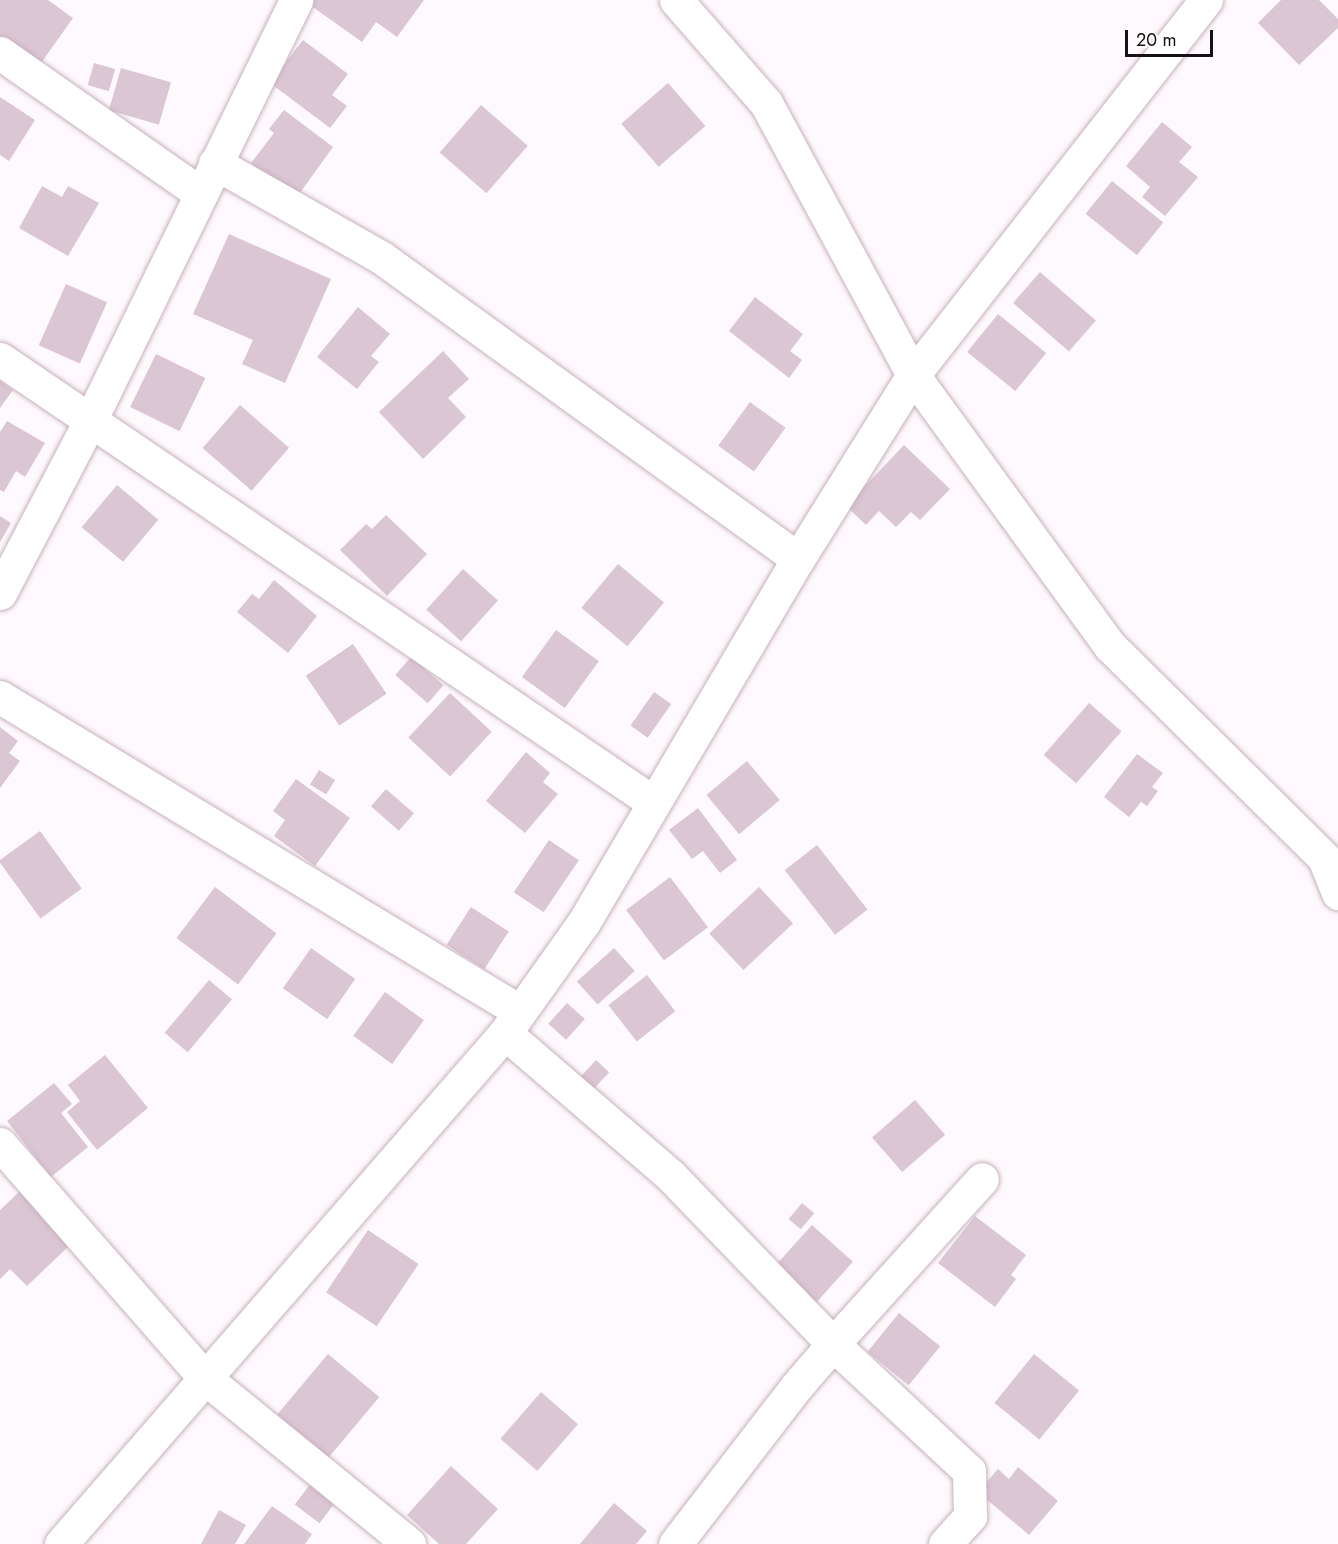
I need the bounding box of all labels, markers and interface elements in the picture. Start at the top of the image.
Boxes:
scale bar [1128,18,1216,56]
text: 20 m [1136,27,1176,53]

